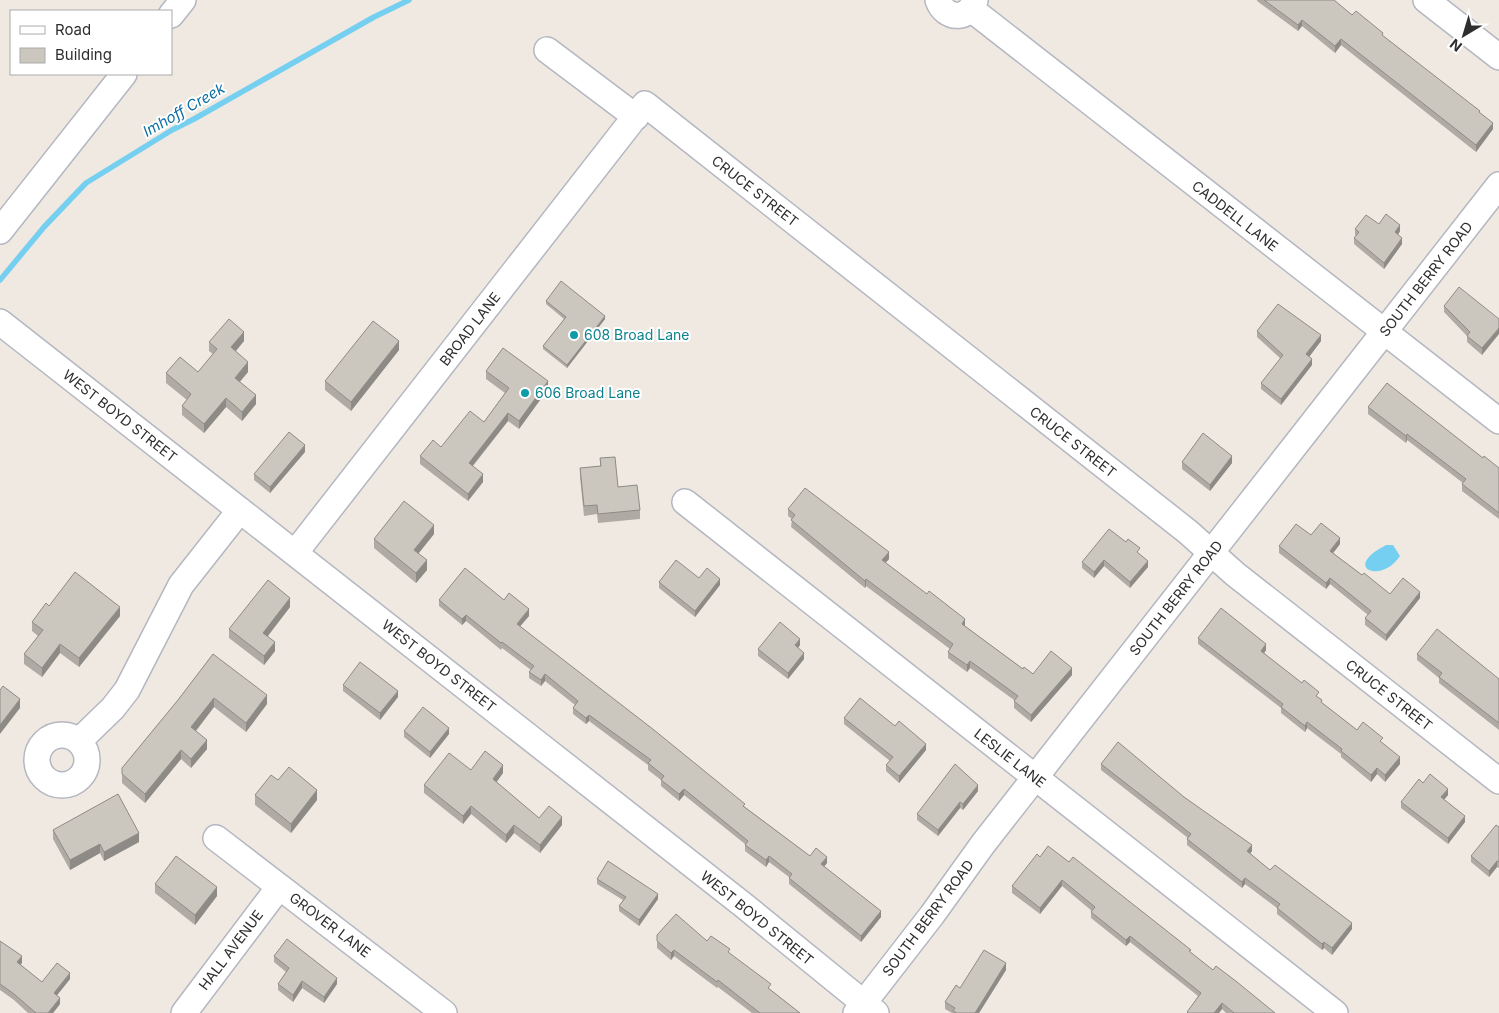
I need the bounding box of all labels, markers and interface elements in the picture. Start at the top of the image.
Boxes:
legend [10,10,172,75]
north arrow [1439,10,1489,60]
text: Road [55,20,91,39]
text: N [1446,36,1465,56]
text: Building [55,45,112,64]
water label: Imhoff Creek [139,78,229,141]
street label: CRUCE STREET [709,152,802,230]
street label: CADDELL LANE [1189,177,1282,254]
street label: SOUTH BERRY ROAD [1375,218,1476,340]
street label: BROAD LANE [436,289,504,369]
place label: 608 Broad Lane [584,326,689,343]
marker: 608 Broad Lane [568,329,580,341]
street label: WEST BOYD STREET [60,366,181,465]
place label: 606 Broad Lane [535,384,640,401]
marker: 606 Broad Lane [519,387,531,399]
street label: CRUCE STREET [1027,403,1120,481]
street label: SOUTH BERRY ROAD [1125,537,1226,659]
street label: WEST BOYD STREET [379,616,500,715]
street label: CRUCE STREET [1343,656,1436,734]
street label: LESLIE LANE [971,724,1049,791]
street label: SOUTH BERRY ROAD [878,856,977,979]
street label: WEST BOYD STREET [698,867,817,968]
street label: GROVER LANE [286,889,374,961]
street label: HALL AVENUE [195,906,266,993]

